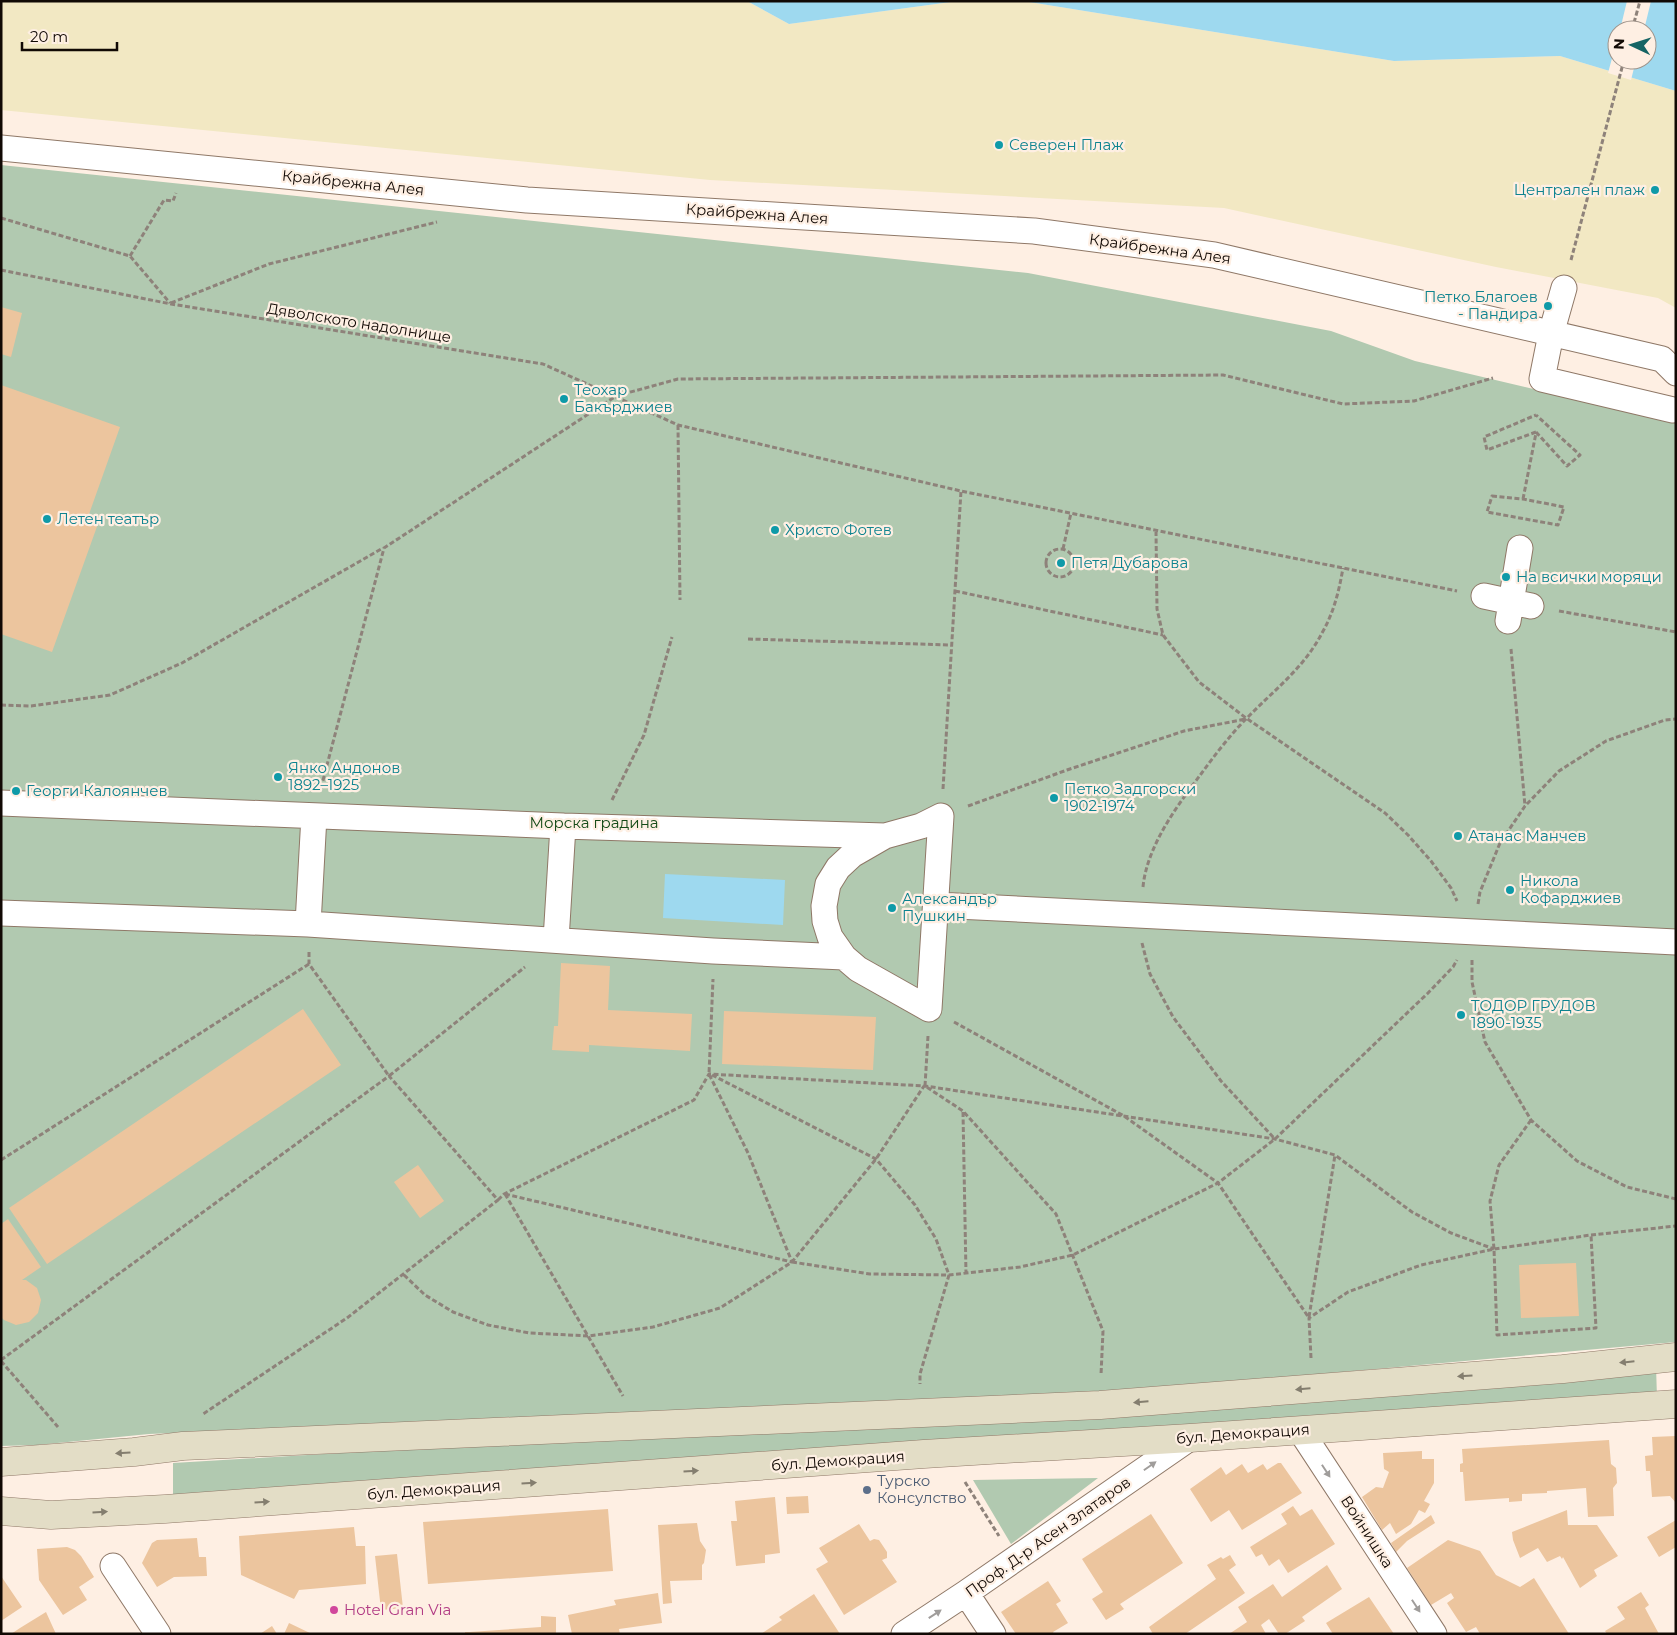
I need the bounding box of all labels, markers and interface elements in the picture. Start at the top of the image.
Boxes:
scale bar [22,20,118,52]
north arrow [1607,20,1657,70]
text: 20 m [30,27,68,46]
text: N [1610,38,1628,50]
place label: Северен Плаж [1009,135,1124,154]
marker: Северен Плаж [993,139,1005,151]
street label: Крайбрежна Алея [281,166,425,199]
place label: Централен плаж [1514,180,1646,199]
marker: Централен плаж [1649,184,1661,196]
street label: Крайбрежна Алея [685,199,829,228]
street label: Крайбрежна Алея [1088,229,1232,268]
place label: Петко Благоев - Пандира [1424,287,1538,323]
street label: Дяволското надолнище [266,299,453,346]
marker: Петко Благоев - Пандира [1542,300,1554,312]
place label: Теохар Бакърджиев [574,380,673,416]
marker: Теохар Бакърджиев [558,393,570,405]
place label: Летен театър [57,509,159,528]
marker: Летен театър [41,513,53,525]
place label: Христо Фотев [785,520,892,539]
marker: Христо Фотев [769,524,781,536]
place label: Петя Дубарова [1071,553,1188,572]
marker: Петя Дубарова [1055,557,1067,569]
place label: На всички моряци [1516,567,1662,586]
marker: На всички моряци [1500,571,1512,583]
place label: Янко Андонов 1892–1925 [288,758,400,794]
marker: Янко Андонов 1892–1925 [272,771,284,783]
place label: Петко Задгорски 1902-1974 [1064,779,1196,815]
place label: Георги Калоянчев [26,781,168,800]
marker: Георги Калоянчев [10,785,22,797]
marker: Петко Задгорски 1902-1974 [1048,792,1060,804]
park label: Морска градина [529,813,659,832]
place label: Атанас Манчев [1468,826,1586,845]
marker: Атанас Манчев [1452,830,1464,842]
place label: Никола Кофарджиев [1520,871,1621,907]
marker: Никола Кофарджиев [1504,884,1516,896]
place label: Александър Пушкин [902,889,997,925]
marker: Александър Пушкин [886,902,898,914]
place label: TOДOP ГРУДОВ 1890-1935 [1471,996,1596,1032]
marker: TOДOP ГРУДОВ 1890-1935 [1455,1009,1467,1021]
one-way arrow [1619,1359,1635,1367]
one-way arrow [1457,1373,1473,1381]
one-way arrow [1295,1385,1311,1393]
one-way arrow [1133,1398,1149,1406]
street label: бул. Демокрация [1175,1419,1310,1448]
street label: бул. Демокрация [770,1446,905,1475]
one-way arrow [115,1450,131,1458]
one-way arrow [1143,1461,1157,1471]
one-way arrow [1322,1464,1331,1477]
one-way arrow [683,1467,699,1475]
place label: Турско Консулство [877,1471,967,1507]
street label: Проф. Д-р Асен Златаров [961,1472,1134,1601]
street label: бул. Демокрация [366,1475,501,1504]
one-way arrow [521,1479,537,1487]
marker: Турско Консулство [861,1484,873,1496]
street label: Войнишка [1337,1492,1398,1572]
one-way arrow [255,1498,271,1506]
one-way arrow [92,1508,108,1516]
place label: Hotel Gran Via [344,1600,451,1619]
one-way arrow [1411,1600,1421,1613]
marker: Hotel Gran Via [328,1604,340,1616]
one-way arrow [929,1609,942,1618]

